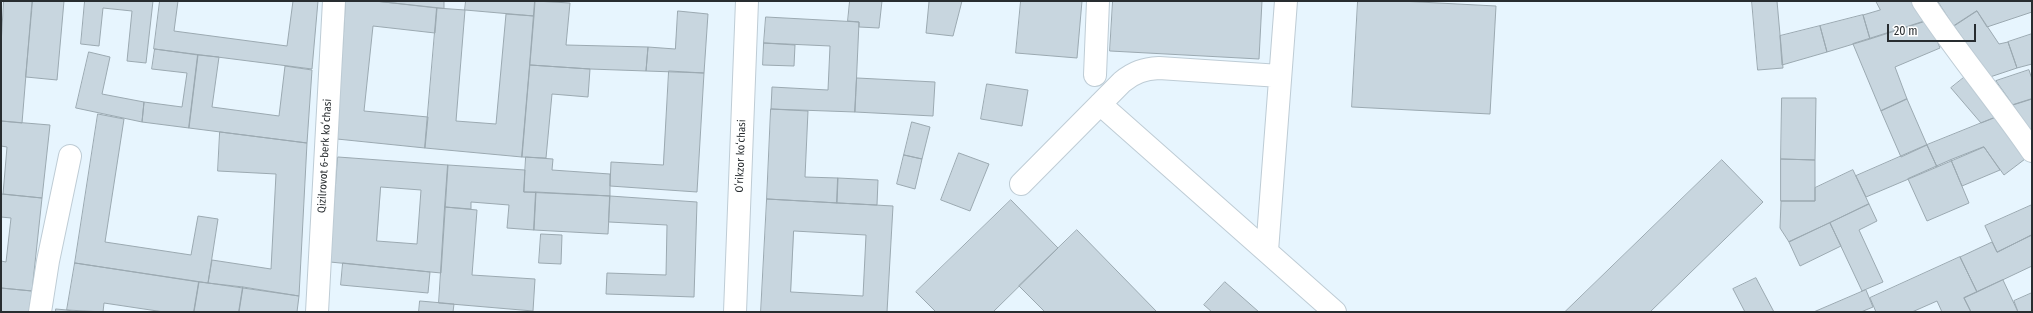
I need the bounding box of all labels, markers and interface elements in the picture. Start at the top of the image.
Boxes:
scale bar [1889,16,1978,42]
text: 20 m [1894,24,1918,38]
street label: Qizilrovot 6-berk koʻchasi [315,99,335,213]
street label: Oʻrikzor koʻchasi [733,119,749,193]

